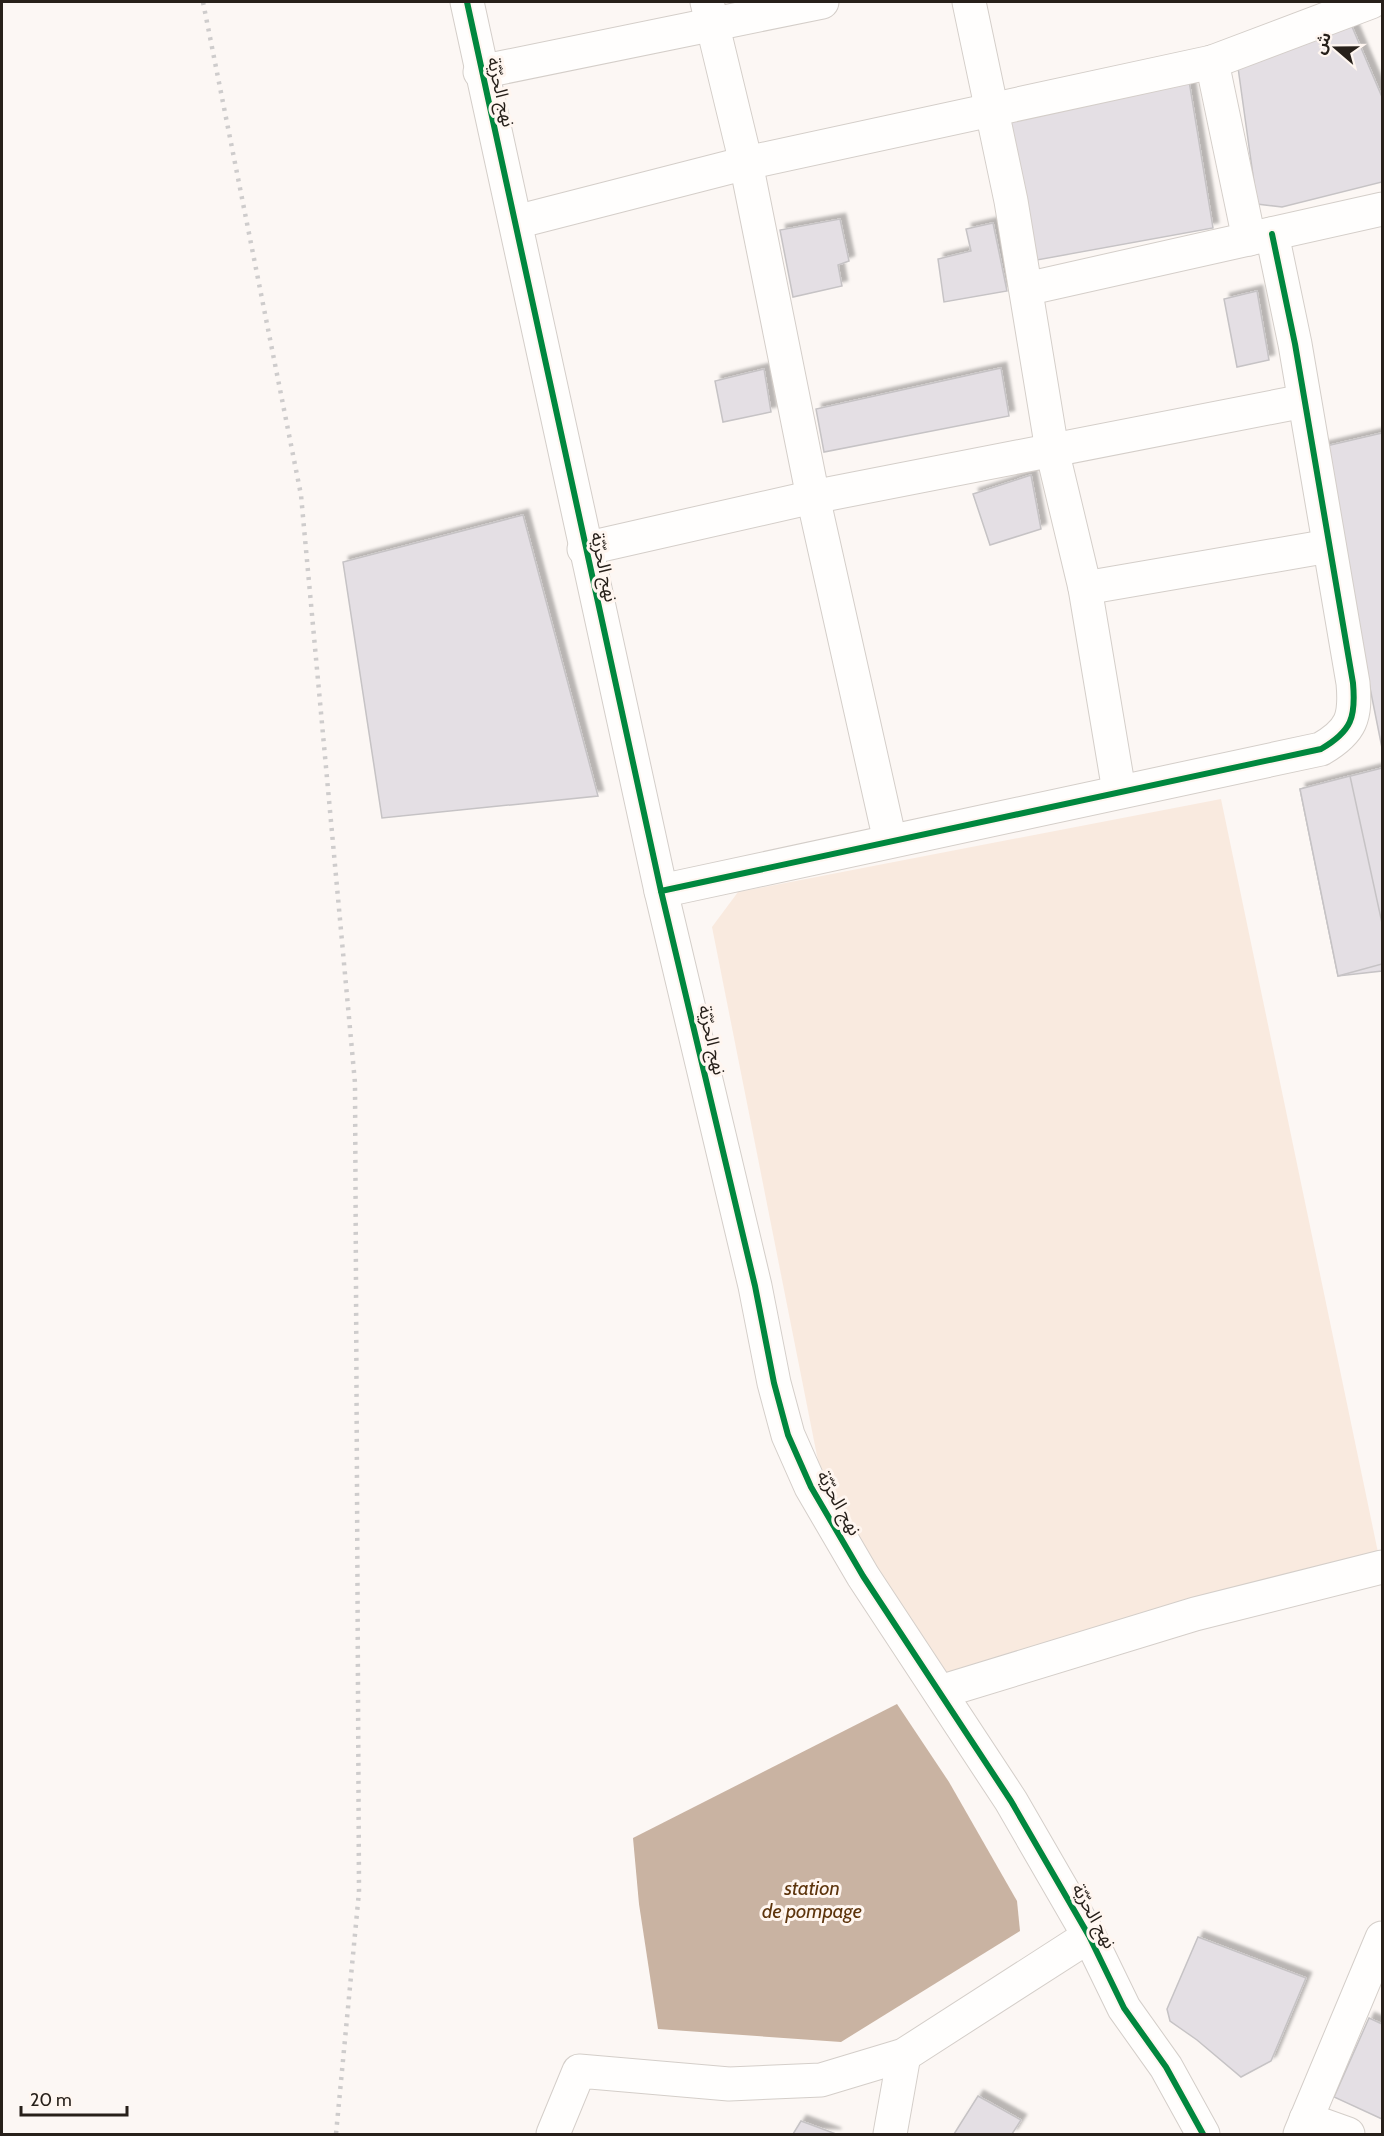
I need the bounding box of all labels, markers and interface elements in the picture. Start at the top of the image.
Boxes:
north arrow [1306,18,1366,78]
text: ش [1310,29,1335,57]
street label: نهج الحرّيّة [480,55,520,129]
street label: نهج الحرّيّة [584,530,622,604]
street label: نهج الحرّيّة [691,1003,731,1077]
street label: نهج الحرّيّة [810,1467,866,1540]
water label: station de pompage [762,1876,862,1923]
street label: نهج الحرّيّة [1065,1880,1121,1953]
scale bar [21,2079,128,2117]
text: 20 m [30,2089,72,2111]

